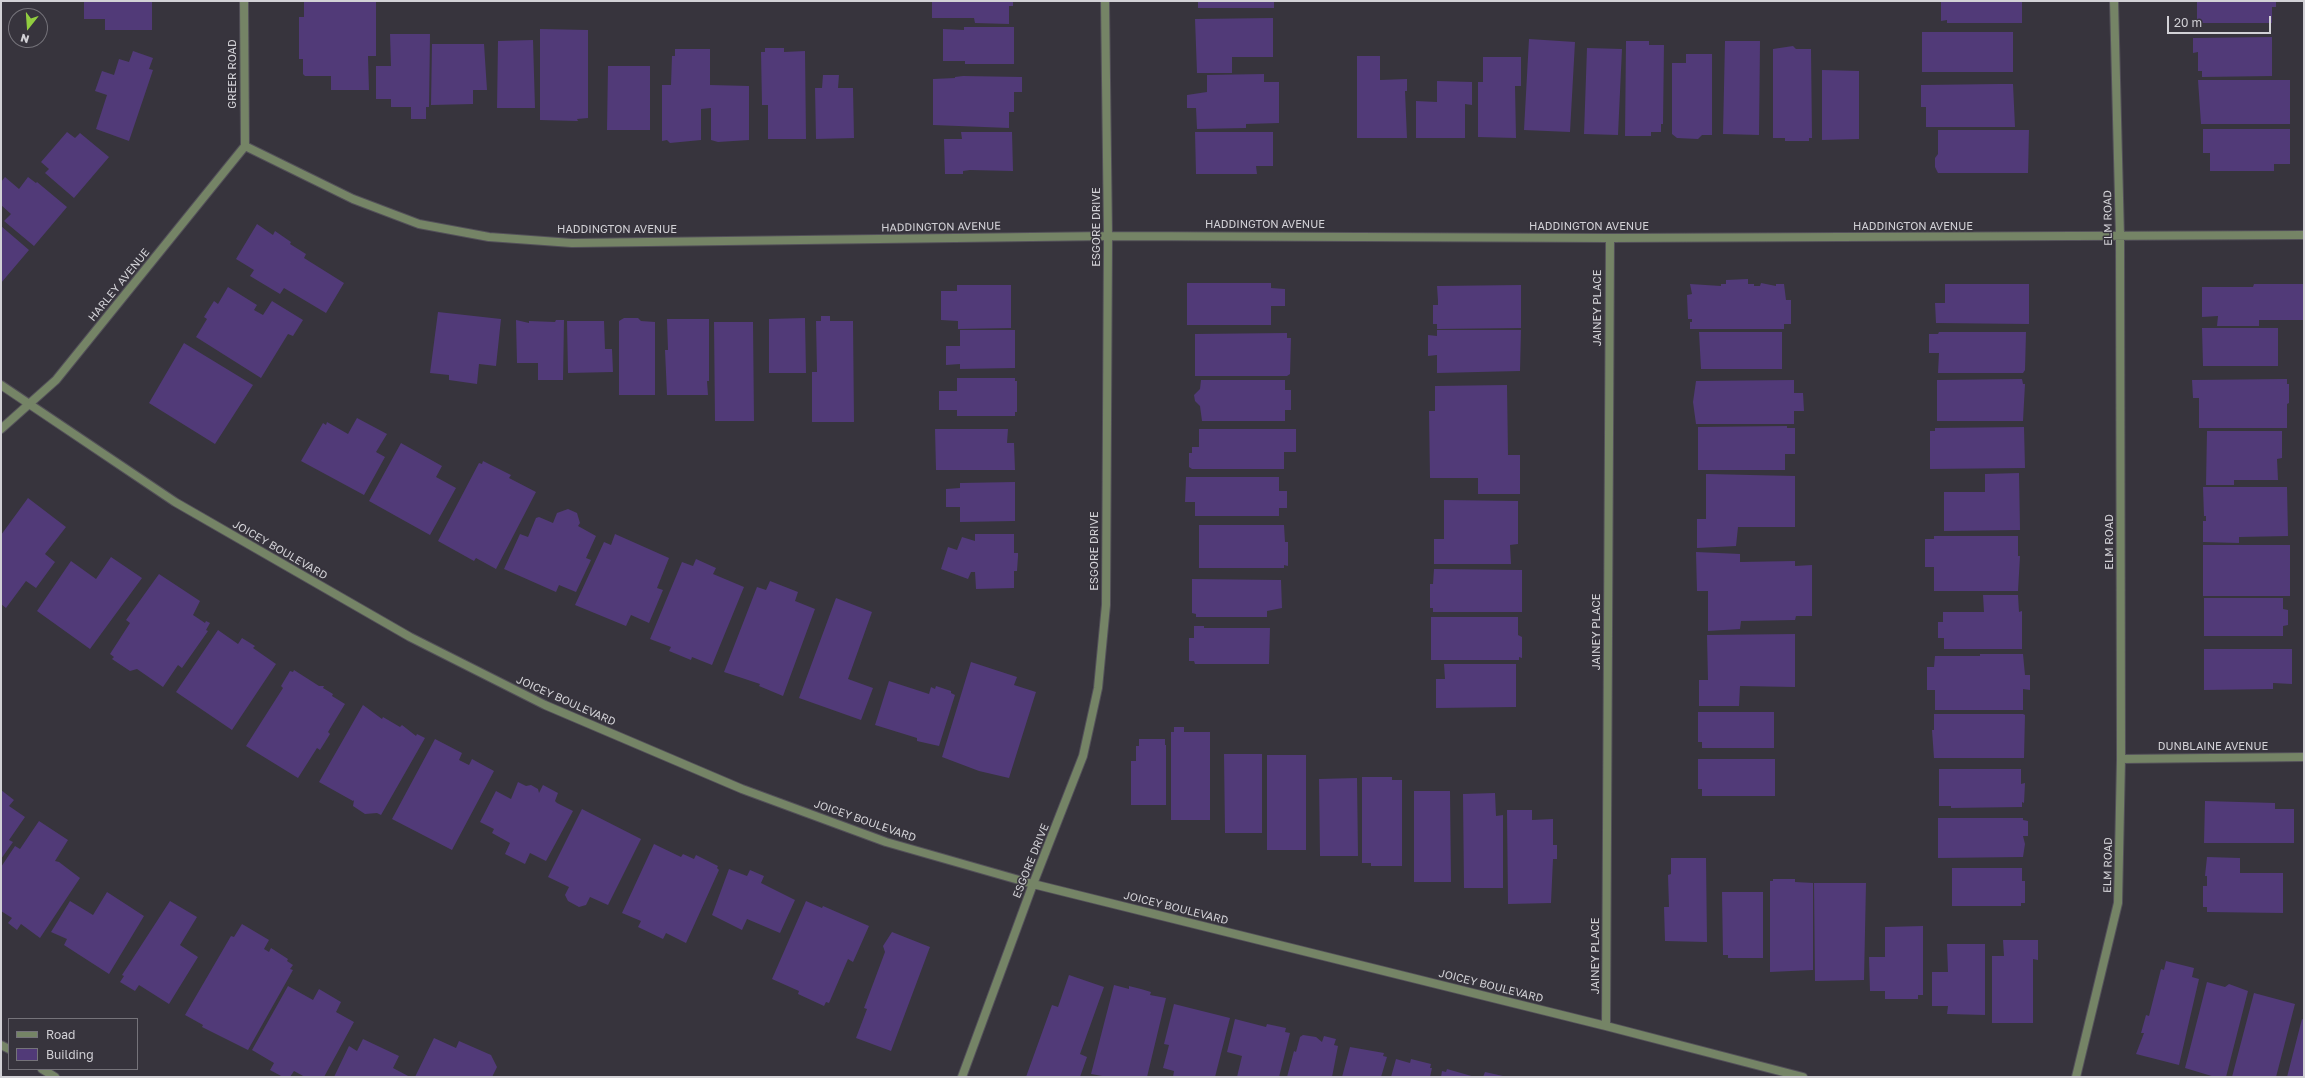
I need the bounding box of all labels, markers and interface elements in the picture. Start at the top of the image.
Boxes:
north arrow [8,8,48,48]
scale bar [2169,8,2273,34]
text: 20 m [2174,15,2202,30]
text: N [19,32,31,46]
street label: GREER ROAD [226,39,240,109]
street label: ESGORE DRIVE [1090,187,1104,267]
street label: ELM ROAD [2101,190,2115,246]
street label: HADDINGTON AVENUE [1205,218,1325,232]
street label: HADDINGTON AVENUE [881,219,1001,235]
street label: HADDINGTON AVENUE [1529,220,1649,234]
street label: HADDINGTON AVENUE [1853,220,1973,234]
street label: HADDINGTON AVENUE [557,223,677,237]
street label: HARLEY AVENUE [86,246,152,324]
street label: JAINEY PLACE [1591,270,1605,346]
street label: ESGORE DRIVE [1088,511,1102,591]
street label: ELM ROAD [2103,514,2117,570]
street label: JOICEY BOULEVARD [230,517,330,583]
street label: JAINEY PLACE [1590,594,1604,670]
street label: JOICEY BOULEVARD [514,673,618,729]
street label: DUNBLAINE AVENUE [2158,740,2268,754]
street label: JOICEY BOULEVARD [812,797,918,845]
street label: ESGORE DRIVE [1010,822,1052,900]
street label: ELM ROAD [2101,837,2115,893]
street label: JOICEY BOULEVARD [1122,889,1230,927]
street label: JAINEY PLACE [1589,918,1603,994]
street label: JOICEY BOULEVARD [1437,967,1545,1005]
legend [8,1018,138,1070]
text: Road [46,1027,75,1042]
text: Building [46,1047,94,1062]

